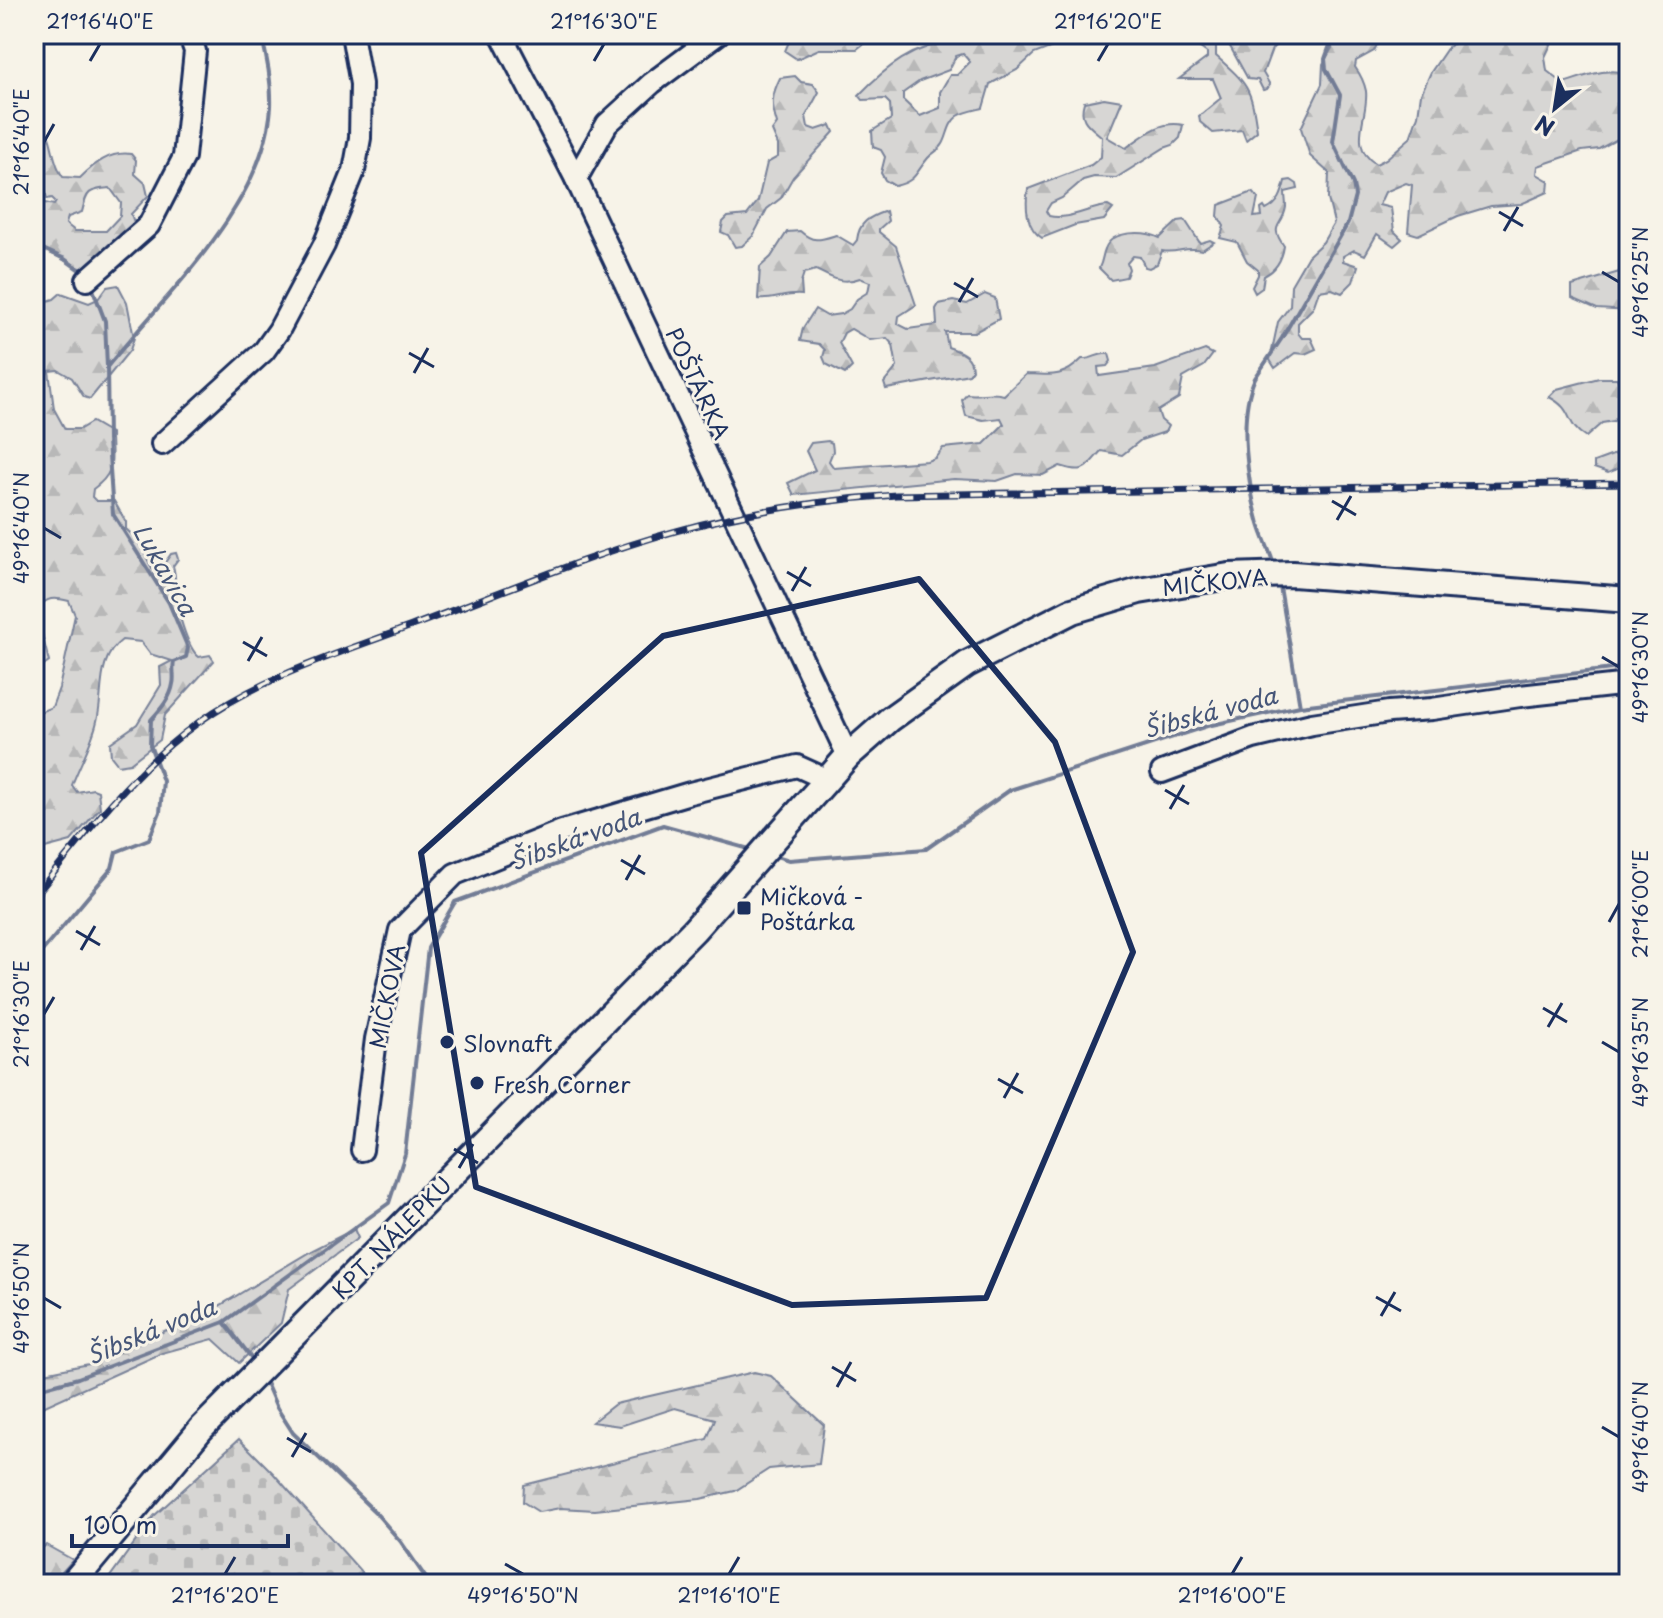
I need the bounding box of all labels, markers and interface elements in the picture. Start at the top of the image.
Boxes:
text: 21°16'40"E [46,6,154,36]
text: 21°16'30"E [550,6,658,36]
text: 21°16'20"E [1054,6,1162,36]
north arrow [1515,68,1595,148]
text: 21°16'40"E [6,88,36,196]
text: N [1528,108,1560,145]
text: 49°16'25"N [1625,226,1655,338]
street label: POŠTÁRKA [659,321,739,445]
text: 49°16'40"N [6,472,36,584]
water label: Lukavica [125,516,207,623]
street label: MIČKOVA [1161,559,1270,603]
text: 49°16'30"N [1625,611,1655,723]
water label: Šibská voda [1139,676,1282,746]
water label: Šibská voda [505,797,647,878]
text: 21°16'00"E [1625,849,1655,959]
place label: Mičková - Poštárka [760,879,864,937]
marker: Mičková - Poštárka [735,899,753,917]
street label: MIČKOVA [360,941,412,1051]
text: 21°16'30"E [6,960,36,1068]
text: 49°16'35"N [1625,997,1655,1107]
place label: Slovnaft [463,1026,553,1059]
marker: Slovnaft [438,1033,456,1051]
place label: Fresh Corner [493,1067,631,1100]
marker: Fresh Corner [468,1074,486,1092]
street label: KPT. NÁLEPKU [323,1168,459,1306]
text: 49°16'50"N [6,1242,36,1354]
water label: Šibská voda [81,1287,223,1372]
text: 49°16'40"N [1625,1381,1655,1493]
scale bar [72,1498,288,1548]
text: 100 m [84,1506,157,1542]
text: 21°16'20"E [171,1580,279,1610]
text: 49°16'50"N [467,1580,579,1610]
text: 21°16'10"E [677,1580,781,1610]
text: 21°16'00"E [1177,1580,1287,1610]

